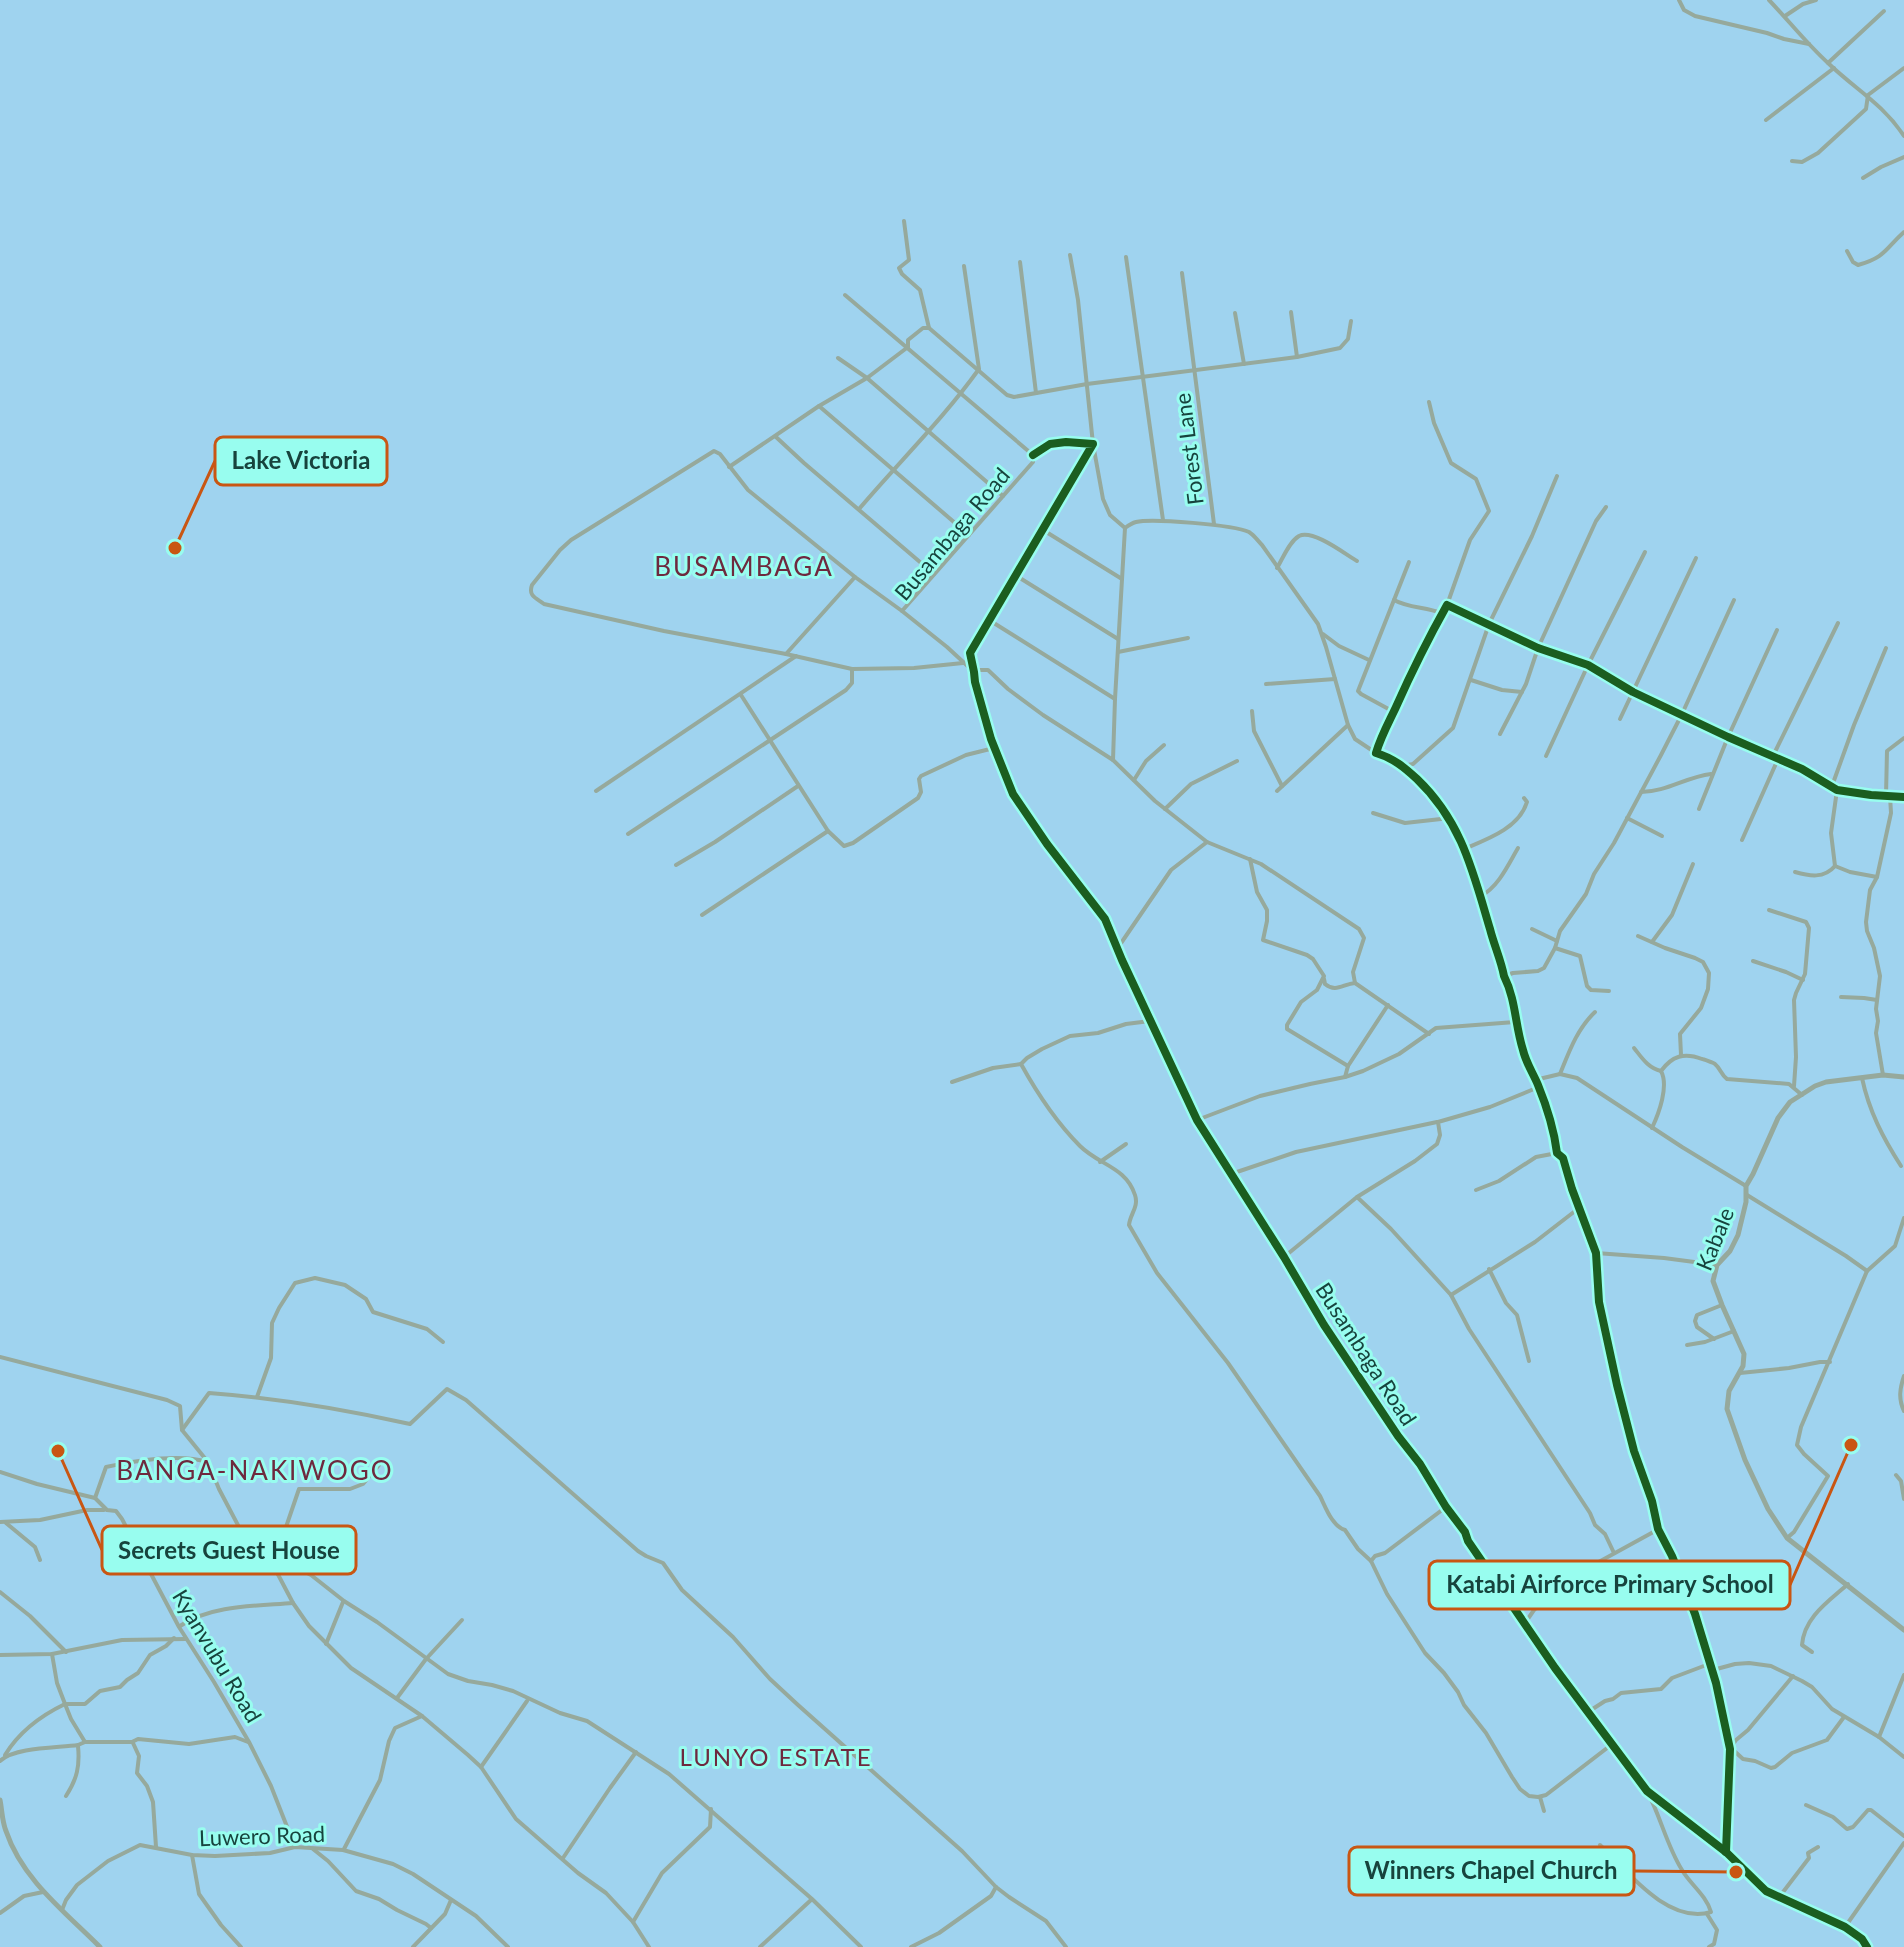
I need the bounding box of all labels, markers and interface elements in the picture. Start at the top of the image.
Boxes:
street label: Forest Lane [1168,392,1209,506]
callout: Lake Victoria [215,437,387,485]
text: Lake Victoria [232,445,370,474]
street label: Busambaga Road [888,462,1015,606]
district label: BUSAMBAGA [654,550,834,582]
street label: Kabale [1690,1203,1739,1274]
street label: Busambaga Road [1310,1277,1423,1430]
district label: BANGA-NAKIWOGO [116,1454,394,1486]
callout: Secrets Guest House [102,1526,356,1574]
text: Secrets Guest House [118,1535,340,1564]
callout: Katabi Airforce Primary School [1429,1561,1790,1609]
text: Katabi Airforce Primary School [1446,1569,1774,1598]
street label: Kyanvubu Road [167,1584,268,1727]
district label: LUNYO ESTATE [679,1742,873,1771]
street label: Luwero Road [198,1820,325,1851]
callout: Winners Chapel Church [1349,1847,1634,1895]
text: Winners Chapel Church [1365,1855,1617,1884]

